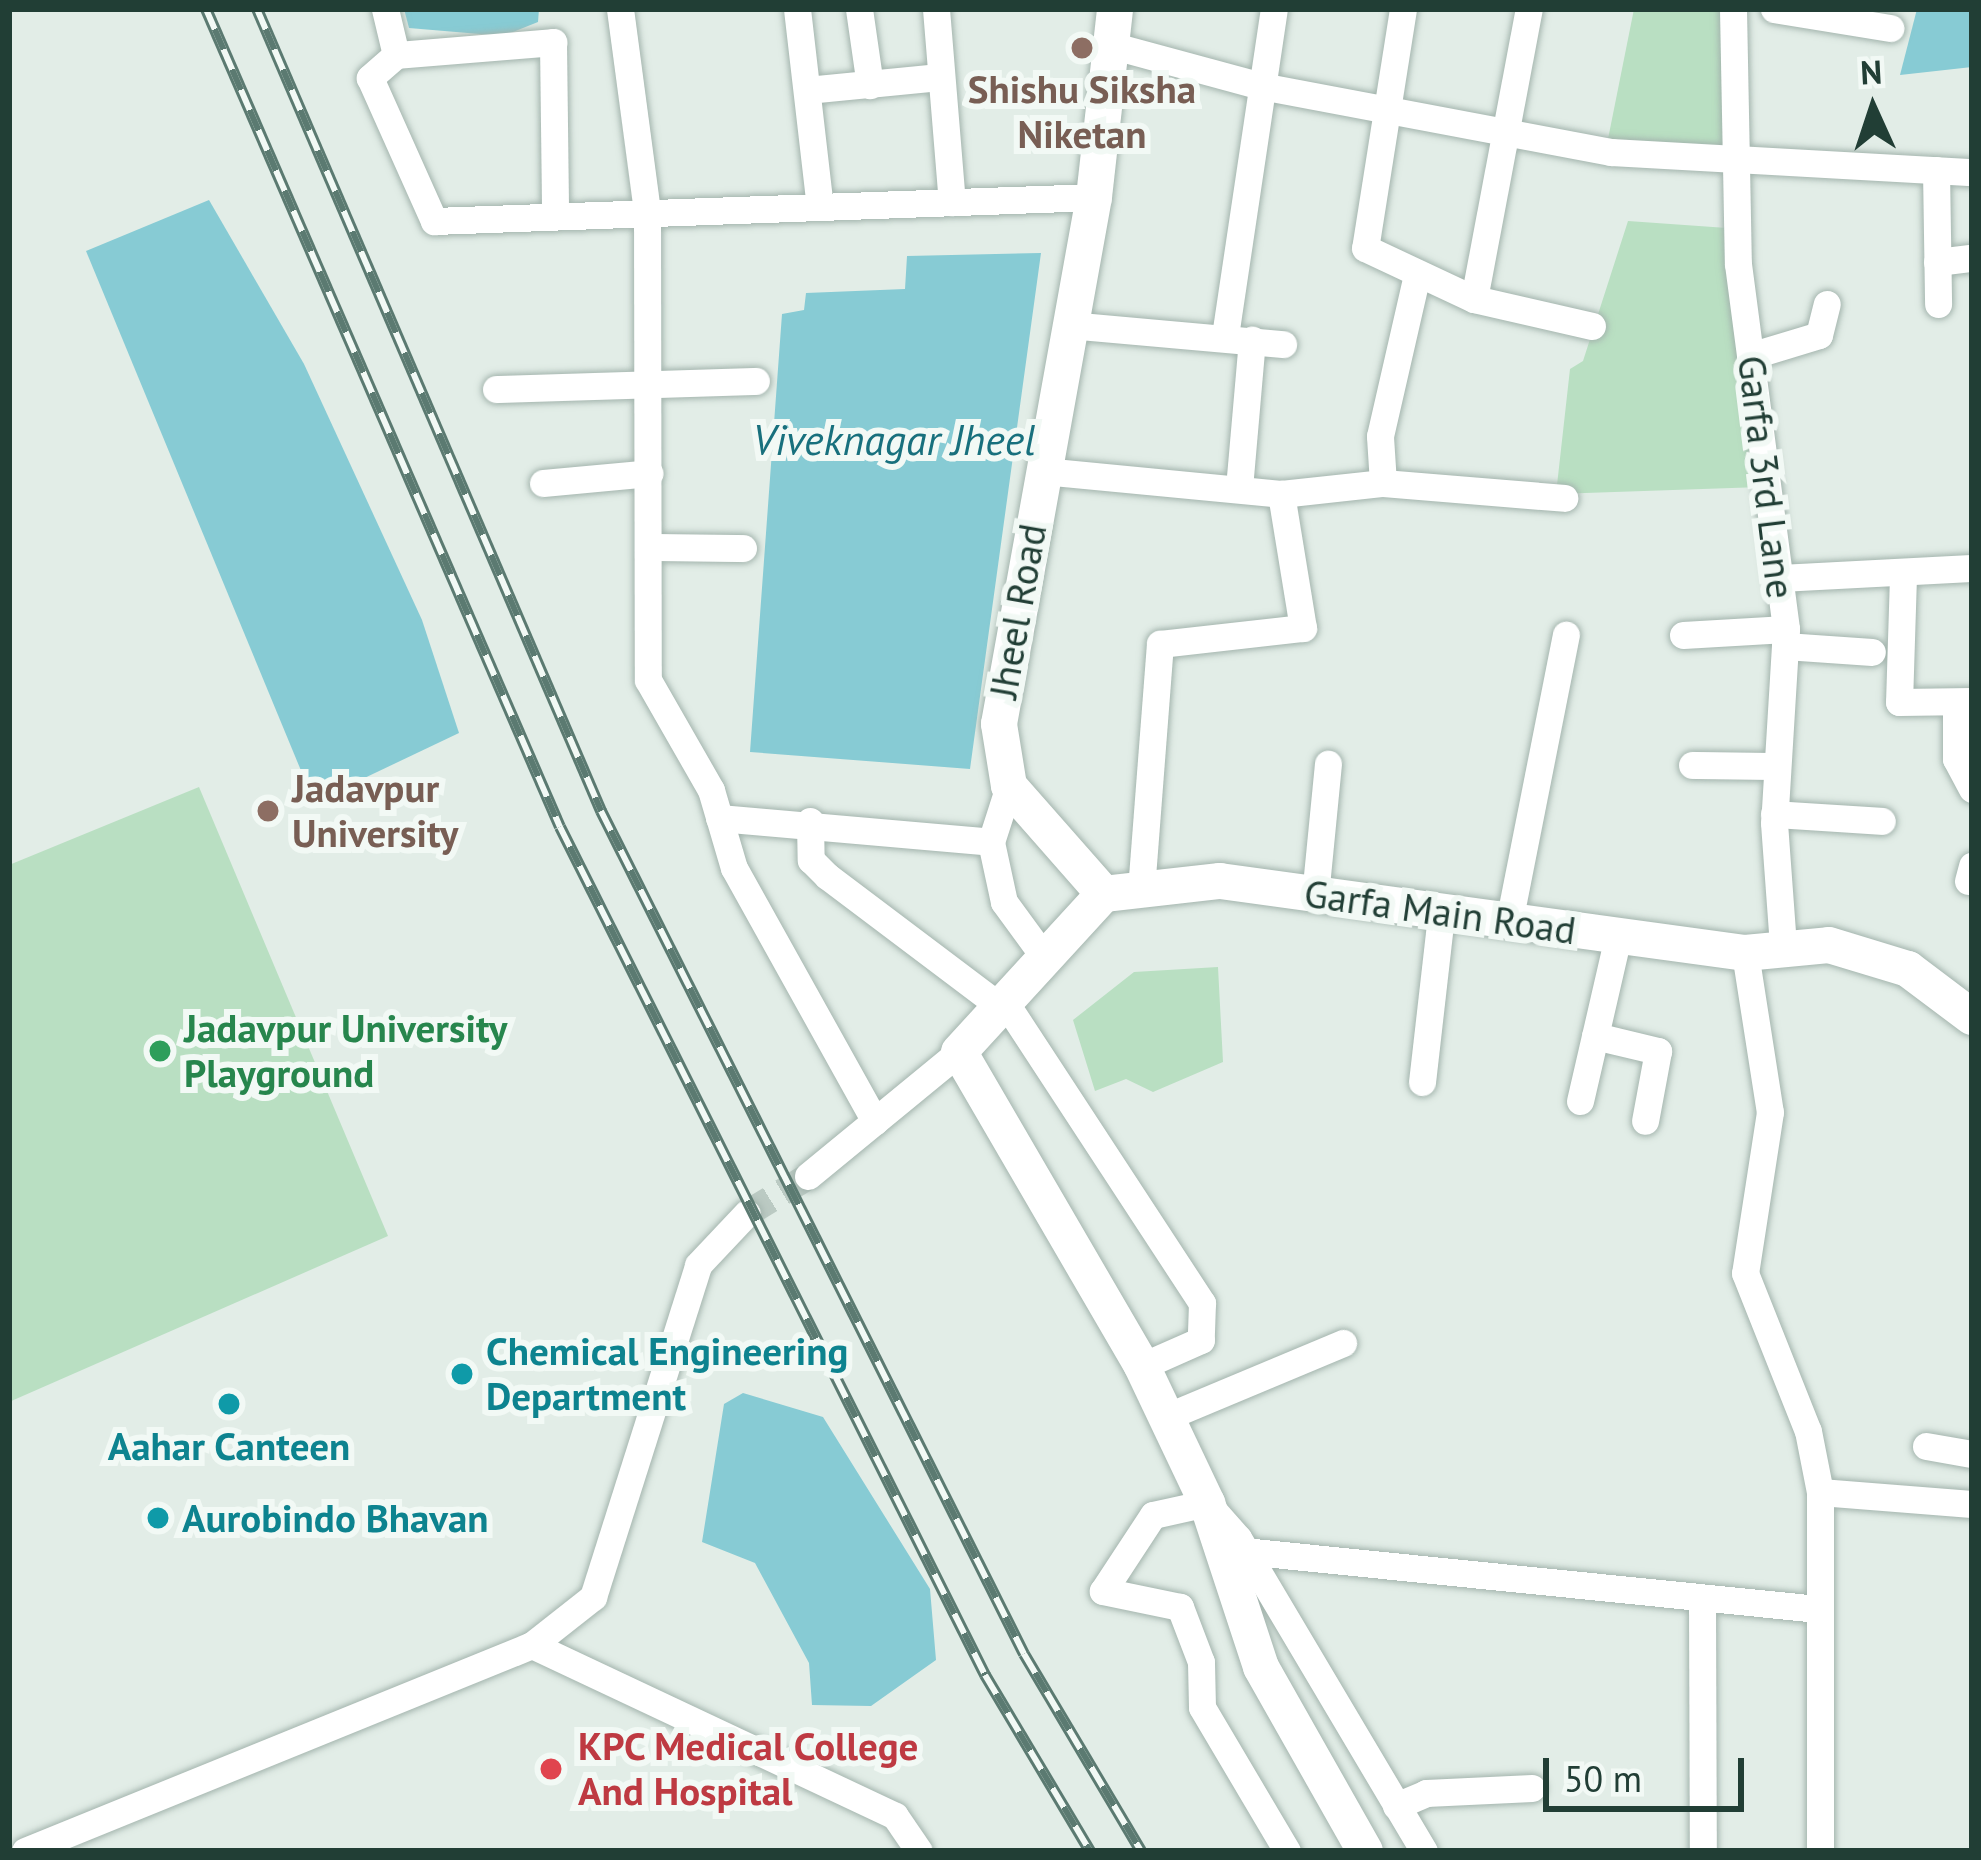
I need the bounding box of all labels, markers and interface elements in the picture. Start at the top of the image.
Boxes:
marker: Shishu Siksha Niketan [1069,35,1095,61]
north arrow [1813,48,1933,168]
text: N [1859,50,1883,94]
place label: Shishu Siksha Niketan [968,67,1196,158]
street label: Garfa 3rd Lane [1728,353,1804,601]
water label: Viveknagar Jheel [752,415,1036,465]
street label: Jheel Road [980,520,1056,702]
place label: Jadavpur University [292,766,458,857]
marker: Jadavpur University [255,798,281,824]
street label: Garfa Main Road [1301,870,1579,954]
place label: Jadavpur University Playground [184,1006,507,1097]
marker: Jadavpur University Playground [147,1038,173,1064]
place label: Chemical Engineering Department [486,1329,848,1420]
marker: Chemical Engineering Department [449,1361,475,1387]
marker: Aahar Canteen [216,1391,242,1417]
place label: Aahar Canteen [107,1423,351,1469]
place label: Aurobindo Bhavan [182,1495,489,1541]
marker: Aurobindo Bhavan [145,1505,171,1531]
place label: KPC Medical College And Hospital [578,1724,920,1815]
scale bar [1549,1734,1750,1808]
marker: KPC Medical College And Hospital [535,1753,567,1785]
text: 50 m [1564,1755,1642,1802]

